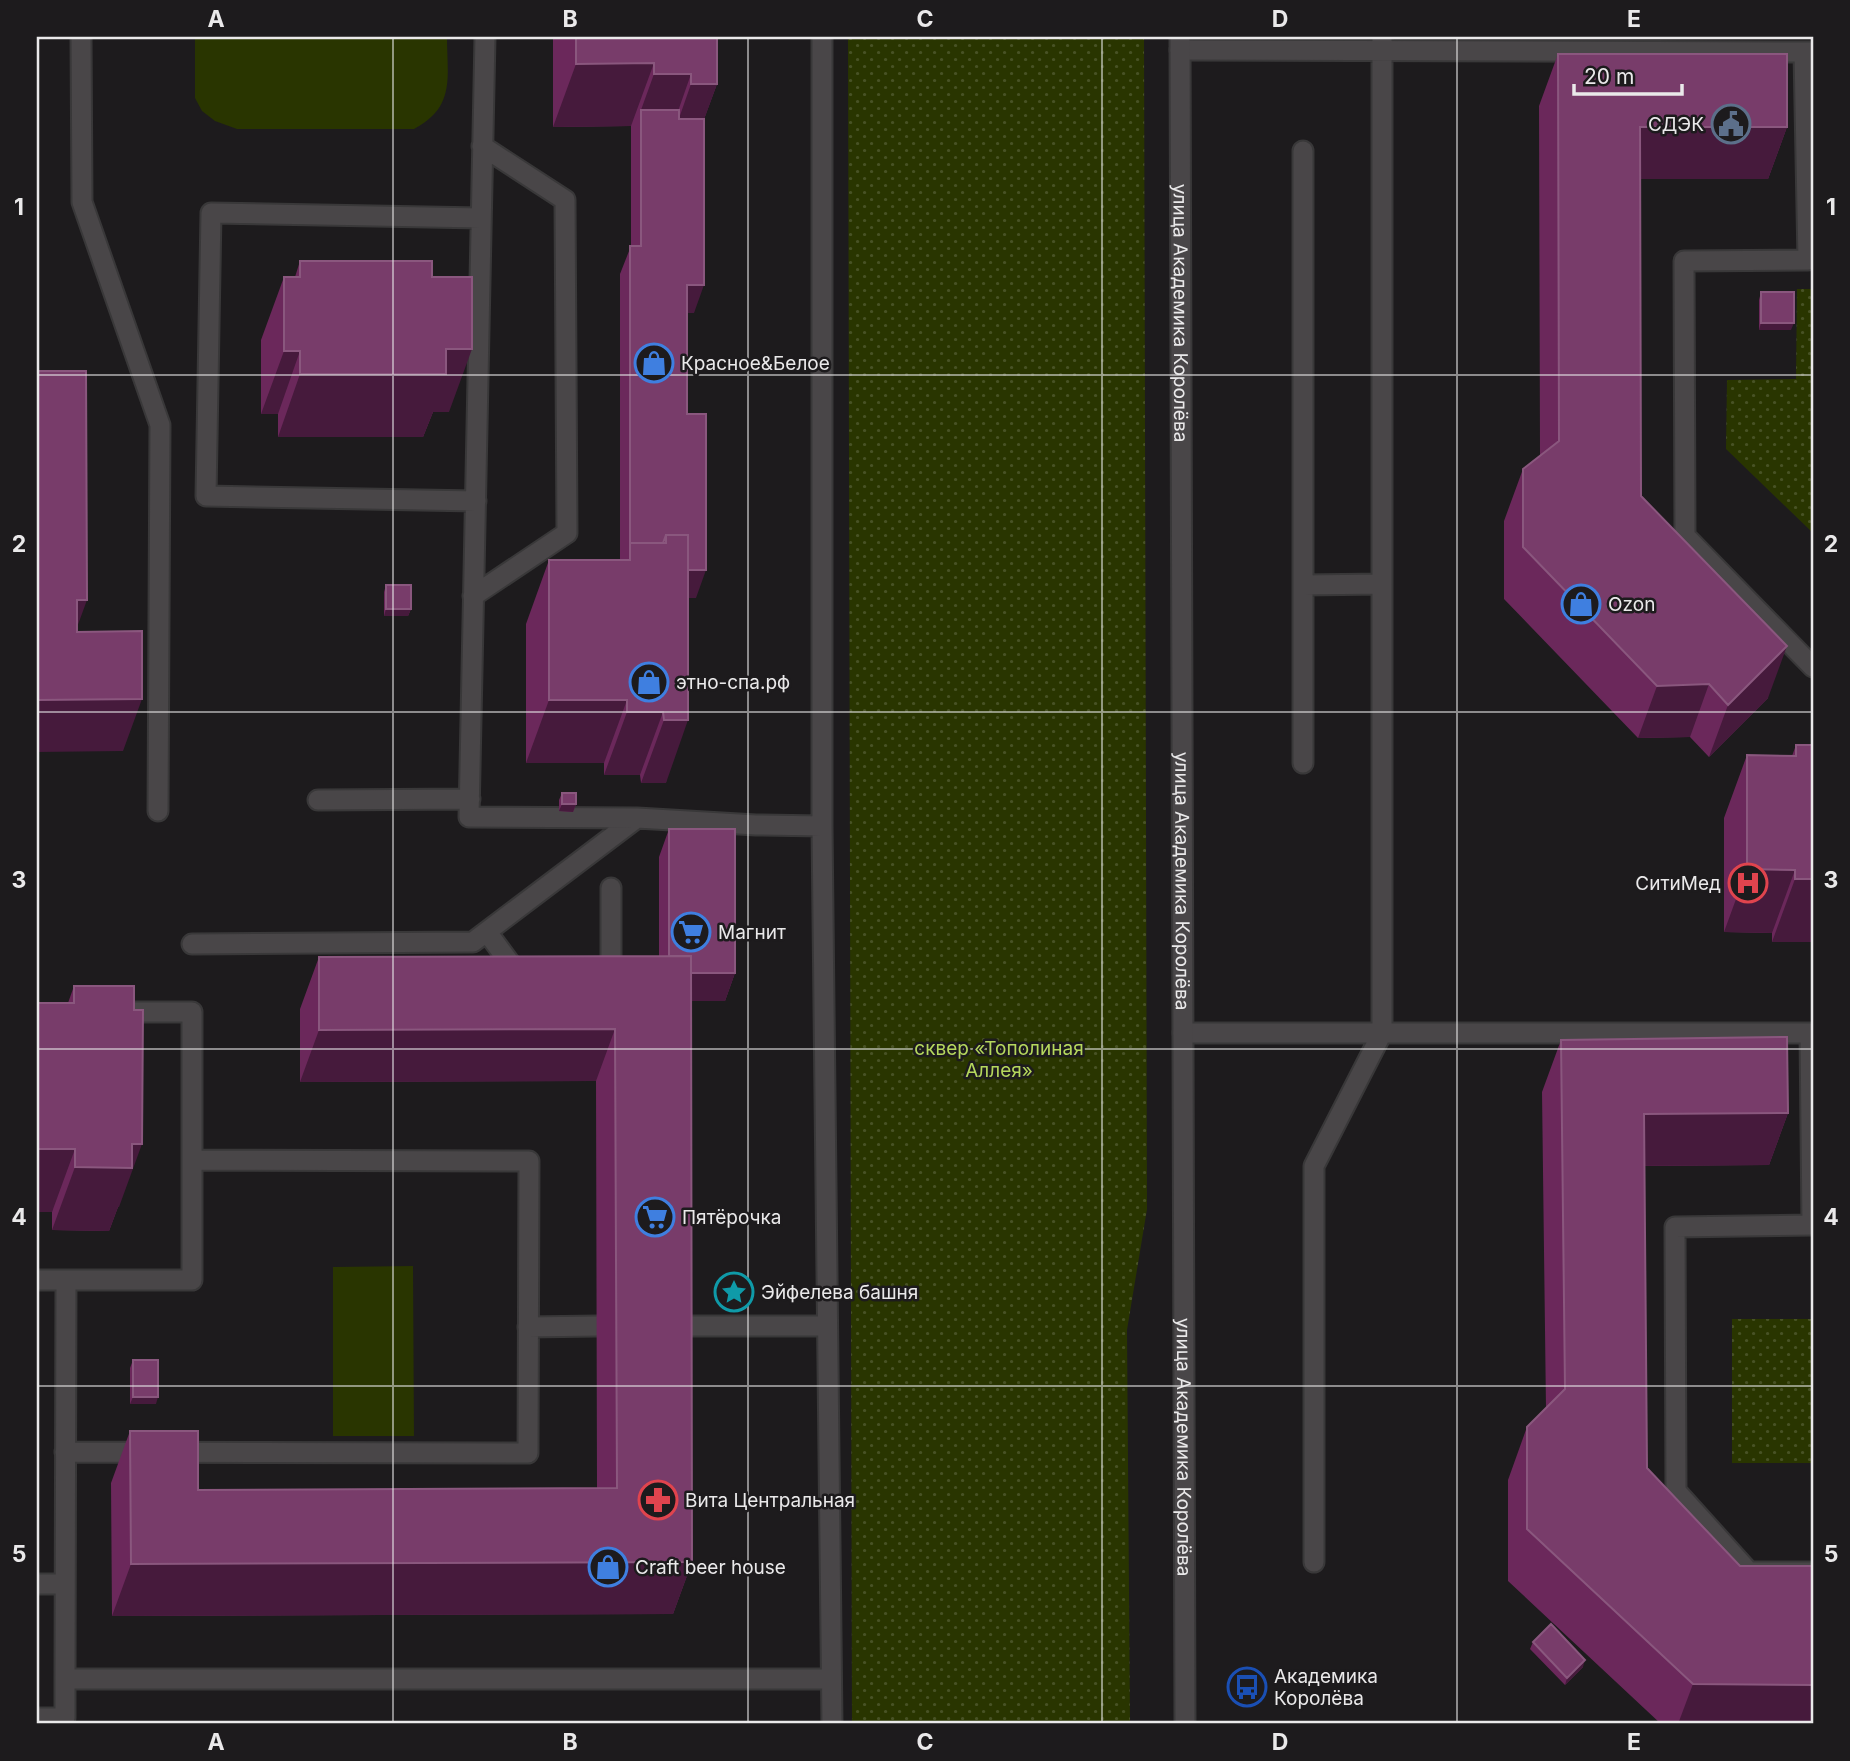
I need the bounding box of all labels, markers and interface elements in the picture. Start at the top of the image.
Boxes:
text: A [207,5,225,33]
text: B [562,5,578,33]
text: C [916,5,934,33]
text: D [1272,5,1288,33]
text: E [1627,5,1641,33]
scale bar [1574,52,1682,96]
text: 20 m [1584,64,1634,89]
public building icon: СДЭК [1710,103,1752,145]
place label: СДЭК [1648,113,1704,136]
street label: улица Академика Королёва [1168,184,1192,442]
text: 1 [14,193,24,221]
text: 1 [1826,193,1836,221]
shop icon: Красное&Белое [633,342,675,384]
place label: Красное&Белое [681,352,830,375]
text: 2 [12,530,26,558]
text: 2 [1824,530,1838,558]
shop icon: Ozon [1560,583,1602,625]
place label: Ozon [1608,593,1655,616]
shop icon: этно-спа.рф [628,661,670,703]
place label: этно-спа.рф [676,671,790,694]
street label: улица Академика Королёва [1170,752,1194,1010]
hospital icon: СитиМед [1727,862,1769,904]
text: 3 [12,866,26,894]
text: 3 [1824,866,1838,894]
place label: СитиМед [1635,872,1721,895]
supermarket icon: Магнит [670,911,712,953]
place label: Магнит [718,921,786,944]
park label: сквер «Тополиная Аллея» [914,1037,1084,1082]
supermarket icon: Пятёрочка [634,1196,676,1238]
text: 4 [11,1203,27,1231]
text: 4 [1823,1203,1839,1231]
place label: Пятёрочка [682,1206,781,1229]
place icon: Эйфелева башня [713,1271,755,1313]
place label: Эйфелева башня [761,1281,918,1304]
street label: улица Академика Королёва [1172,1318,1196,1576]
pharmacy icon: Вита Центральная [637,1479,679,1521]
place label: Вита Центральная [685,1489,855,1512]
text: 5 [12,1540,26,1568]
text: 5 [1824,1540,1838,1568]
shop icon: Craft beer house [587,1546,629,1588]
place label: Craft beer house [635,1556,786,1579]
place label: Академика Королёва [1274,1665,1378,1710]
bus stop icon: Академика Королёва [1226,1666,1268,1708]
text: A [207,1728,225,1756]
text: B [562,1728,578,1756]
text: C [916,1728,934,1756]
text: D [1272,1728,1288,1756]
text: E [1627,1728,1641,1756]

